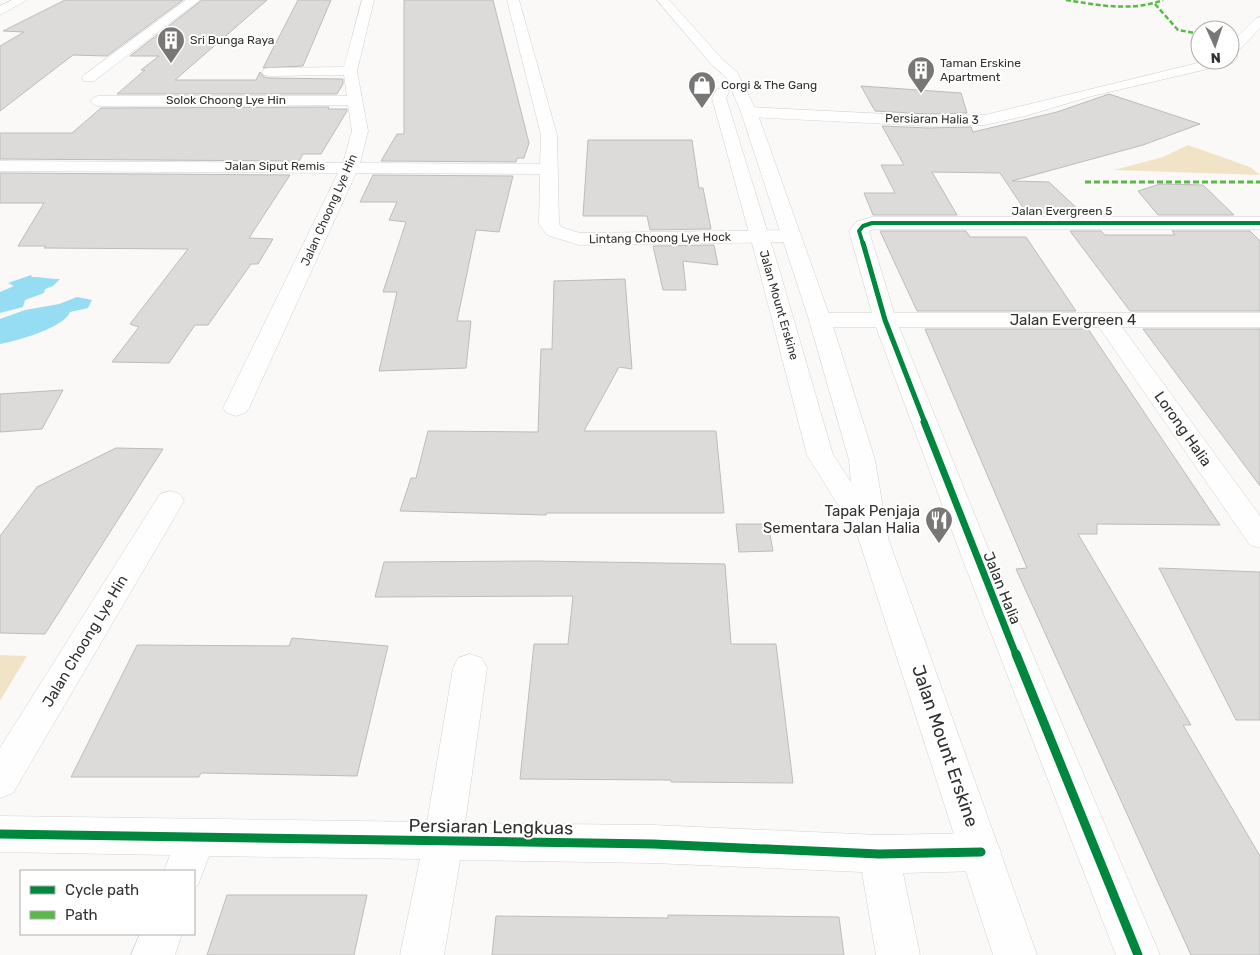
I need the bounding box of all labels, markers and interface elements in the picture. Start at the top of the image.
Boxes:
north arrow [1190,20,1240,70]
building icon: Sri Bunga Raya [156,25,186,64]
place label: Sri Bunga Raya [190,33,274,47]
text: N [1210,49,1221,66]
building icon: Taman Erskine Apartment [906,55,936,94]
place label: Taman Erskine Apartment [940,56,1021,84]
shop icon: Corgi & The Gang [687,70,717,109]
place label: Corgi & The Gang [721,78,817,92]
street label: Solok Choong Lye Hin [166,93,286,107]
street label: Persiaran Halia 3 [885,111,979,127]
street label: Jalan Choong Lye Hin [298,152,360,268]
street label: Jalan Siput Remis [225,159,325,173]
street label: Jalan Evergreen 5 [1012,204,1113,218]
street label: Lintang Choong Lye Hock [589,230,732,246]
street label: Jalan Mount Erskine [757,249,801,362]
street label: Jalan Evergreen 4 [1010,311,1136,329]
street label: Lorong Halia [1151,388,1215,470]
place label: Tapak Penjaja Sementara Jalan Halia [763,502,920,537]
restaurant icon: Tapak Penjaja Sementara Jalan Halia [924,505,954,544]
street label: Jalan Halia [979,549,1025,627]
street label: Jalan Choong Lye Hin [38,572,132,710]
street label: Jalan Mount Erskine [907,662,983,830]
street label: Persiaran Lengkuas [408,815,574,839]
legend [20,870,195,935]
text: Cycle path [65,881,139,899]
text: Path [65,906,98,924]

